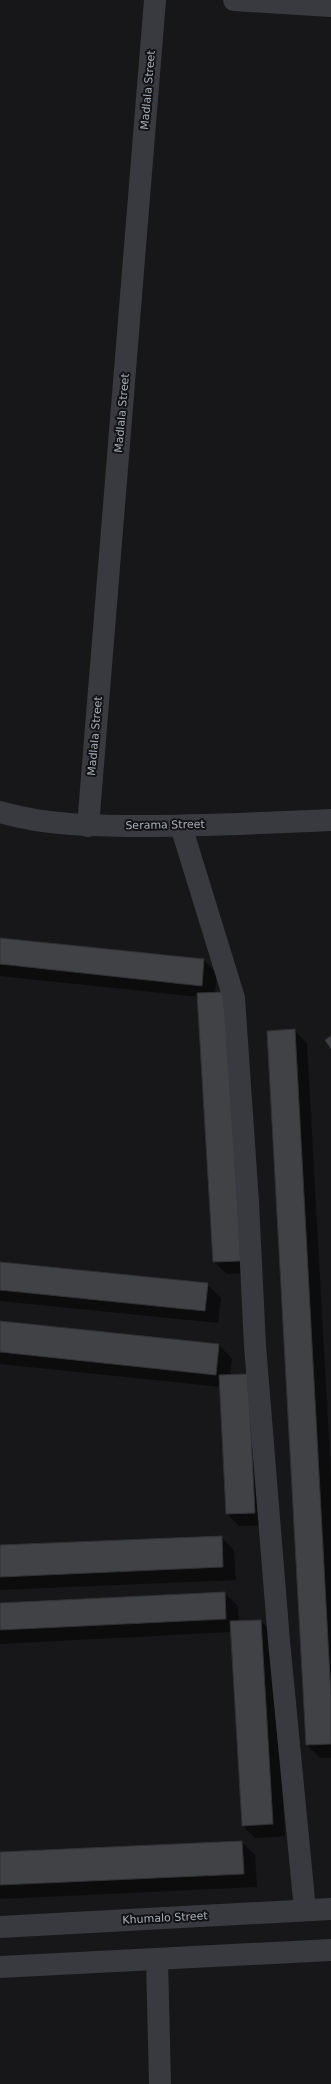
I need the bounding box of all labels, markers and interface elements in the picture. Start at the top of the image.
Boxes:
street label: Madlala Street [138,49,158,130]
street label: Madlala Street [112,372,132,453]
street label: Madlala Street [85,695,105,776]
street label: Serama Street [125,818,205,832]
street label: Khumalo Street [122,1909,209,1927]

